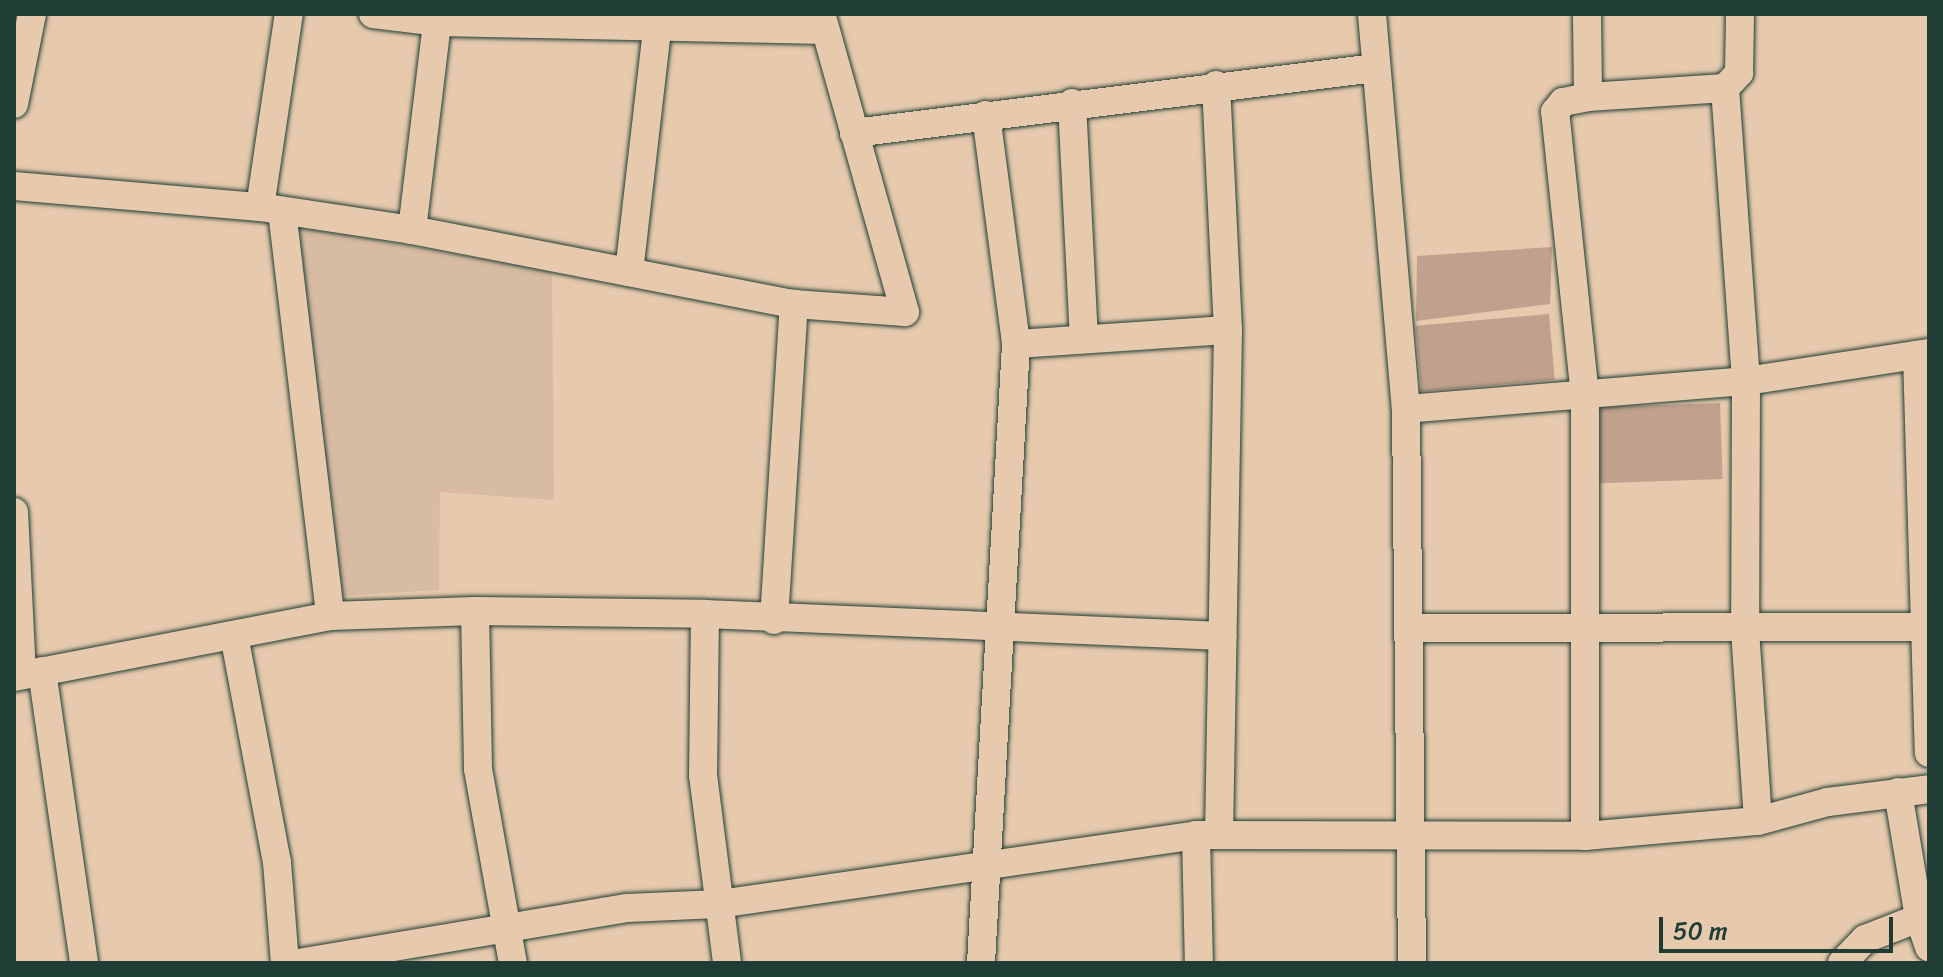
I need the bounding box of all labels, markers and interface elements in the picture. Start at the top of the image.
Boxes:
scale bar [1663,901,1897,951]
text: 50 m [1673,910,1728,952]

